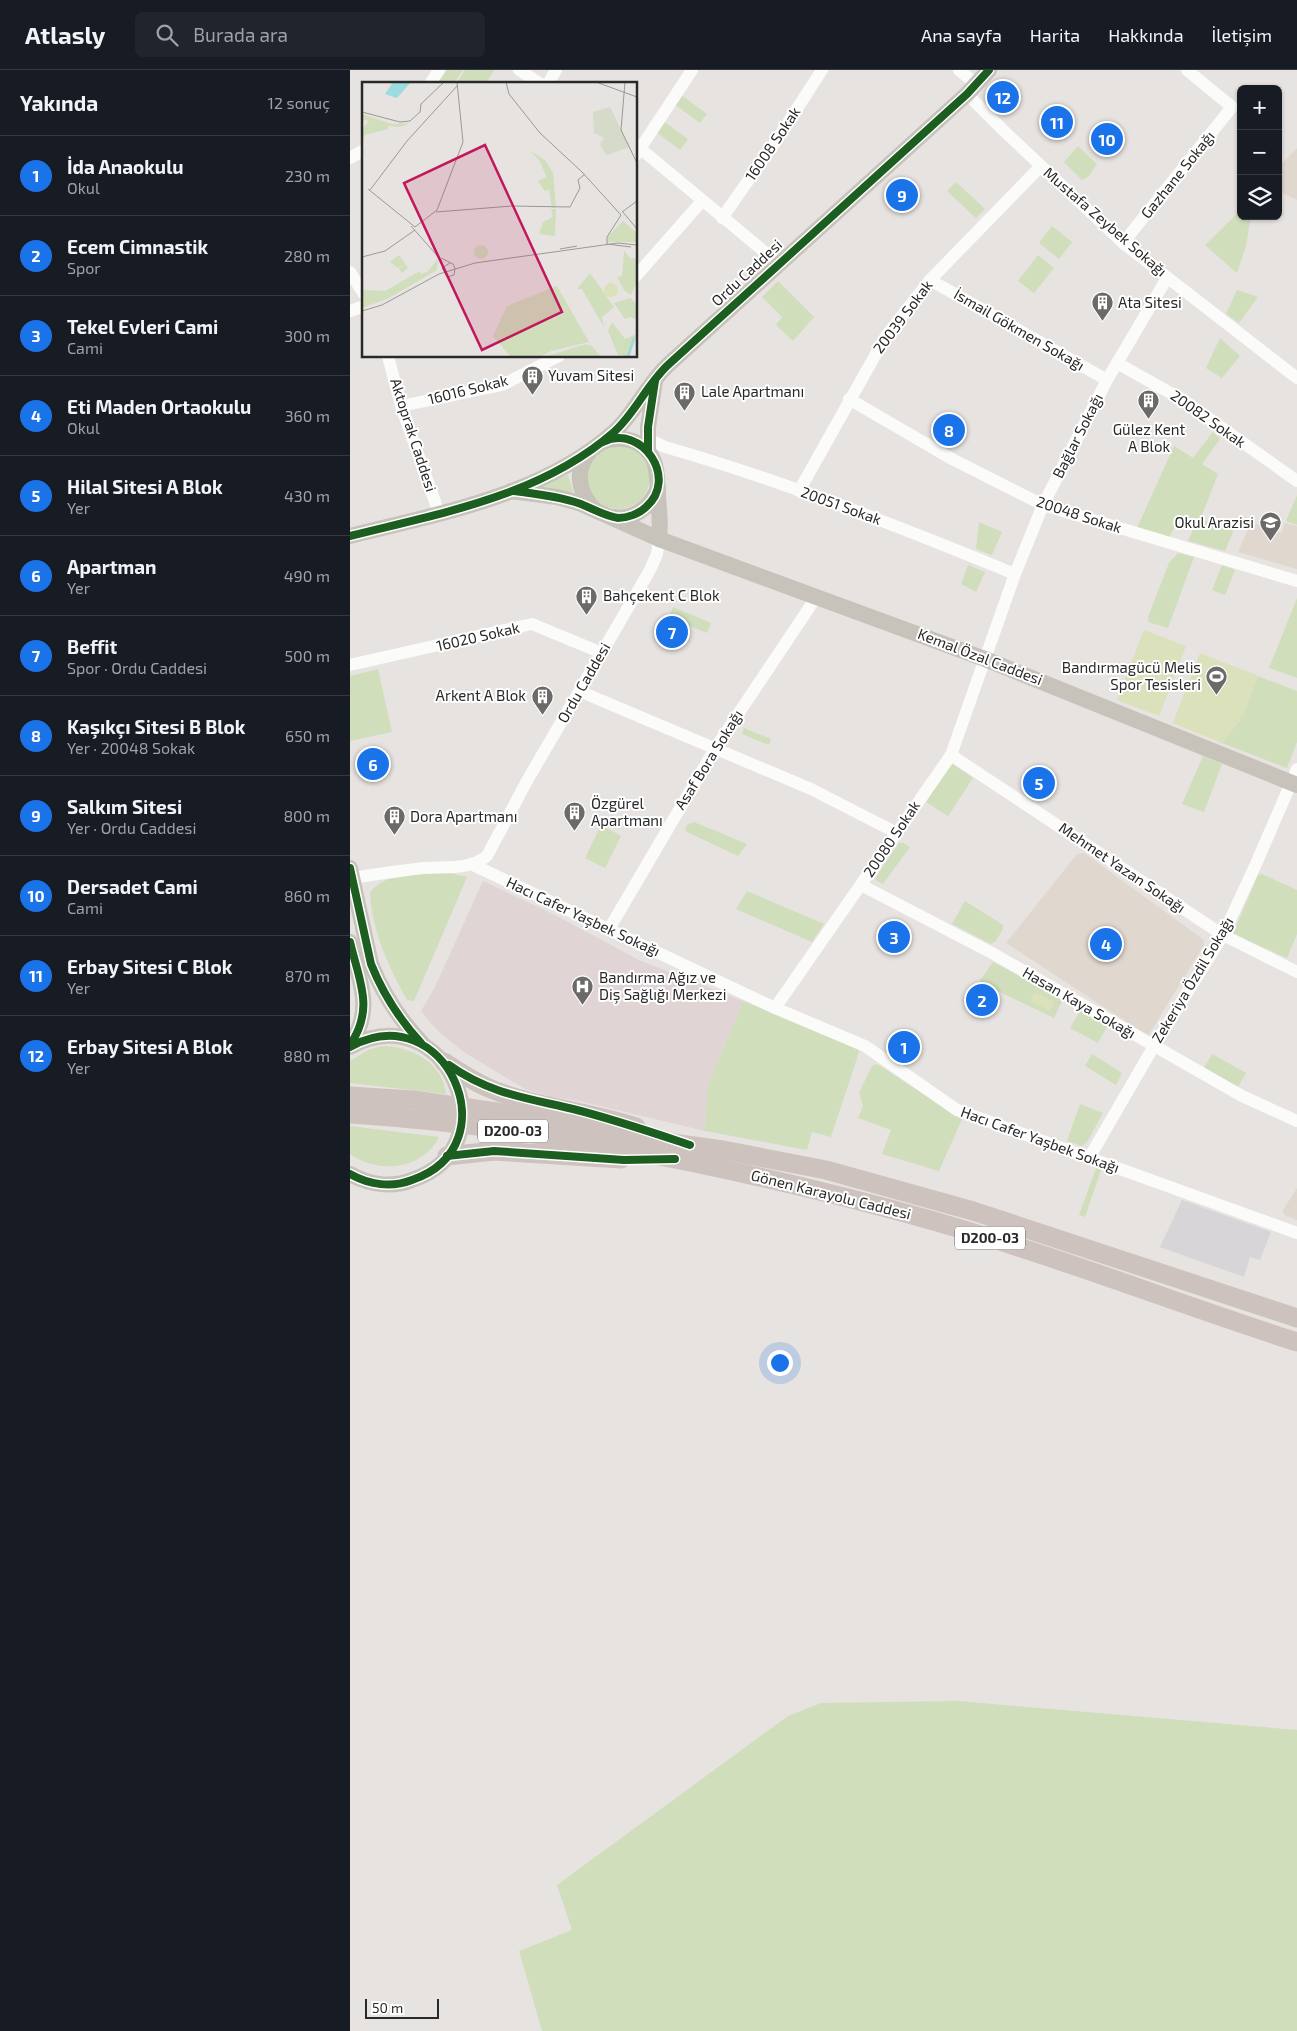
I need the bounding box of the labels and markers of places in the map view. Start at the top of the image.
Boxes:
pin: 12 [987,78,1019,116]
pin: 11 [1041,103,1073,141]
pin: 10 [1091,120,1123,158]
pin: 9 [886,176,918,214]
building icon: Ata Sitesi [1090,291,1114,322]
place label: Ata Sitesi [1118,293,1182,311]
building icon: Yuvam Sitesi [520,364,544,395]
place label: Yuvam Sitesi [548,366,634,384]
building icon: Lale Apartmanı [673,380,697,411]
place label: Lale Apartmanı [701,382,804,400]
building icon: Gülez Kent A Blok [1137,389,1161,420]
pin: 8 [933,411,965,449]
place label: Gülez Kent A Blok [1113,420,1186,455]
school or university icon: Okul Arazisi [1258,511,1282,542]
place label: Okul Arazisi [1174,513,1254,531]
building icon: Bahçekent C Blok [575,584,599,615]
place label: Bahçekent C Blok [603,586,720,605]
pin: 7 [656,613,688,651]
place label: Bandırmagücü Melis Spor Tesisleri [1062,658,1201,693]
sports icon: Bandırmagücü Melis Spor Tesisleri [1205,665,1229,696]
building icon: Arkent A Blok [530,684,554,715]
place label: Arkent A Blok [436,686,526,704]
pin: 6 [357,745,389,783]
pin: 5 [1023,764,1055,802]
place label: Özgürel Apartmanı [591,794,663,829]
building icon: Özgürel Apartmanı [563,801,587,832]
building icon: Dora Apartmanı [382,805,406,836]
place label: Dora Apartmanı [410,807,518,825]
pin: 3 [878,918,910,956]
pin: 4 [1090,925,1122,963]
place label: Bandırma Ağız ve Diş Sağlığı Merkezi [599,968,726,1004]
hospital icon: Bandırma Ağız ve Diş Sağlığı Merkezi [571,975,595,1006]
pin: 2 [966,981,998,1019]
pin: 1 [888,1028,920,1066]

